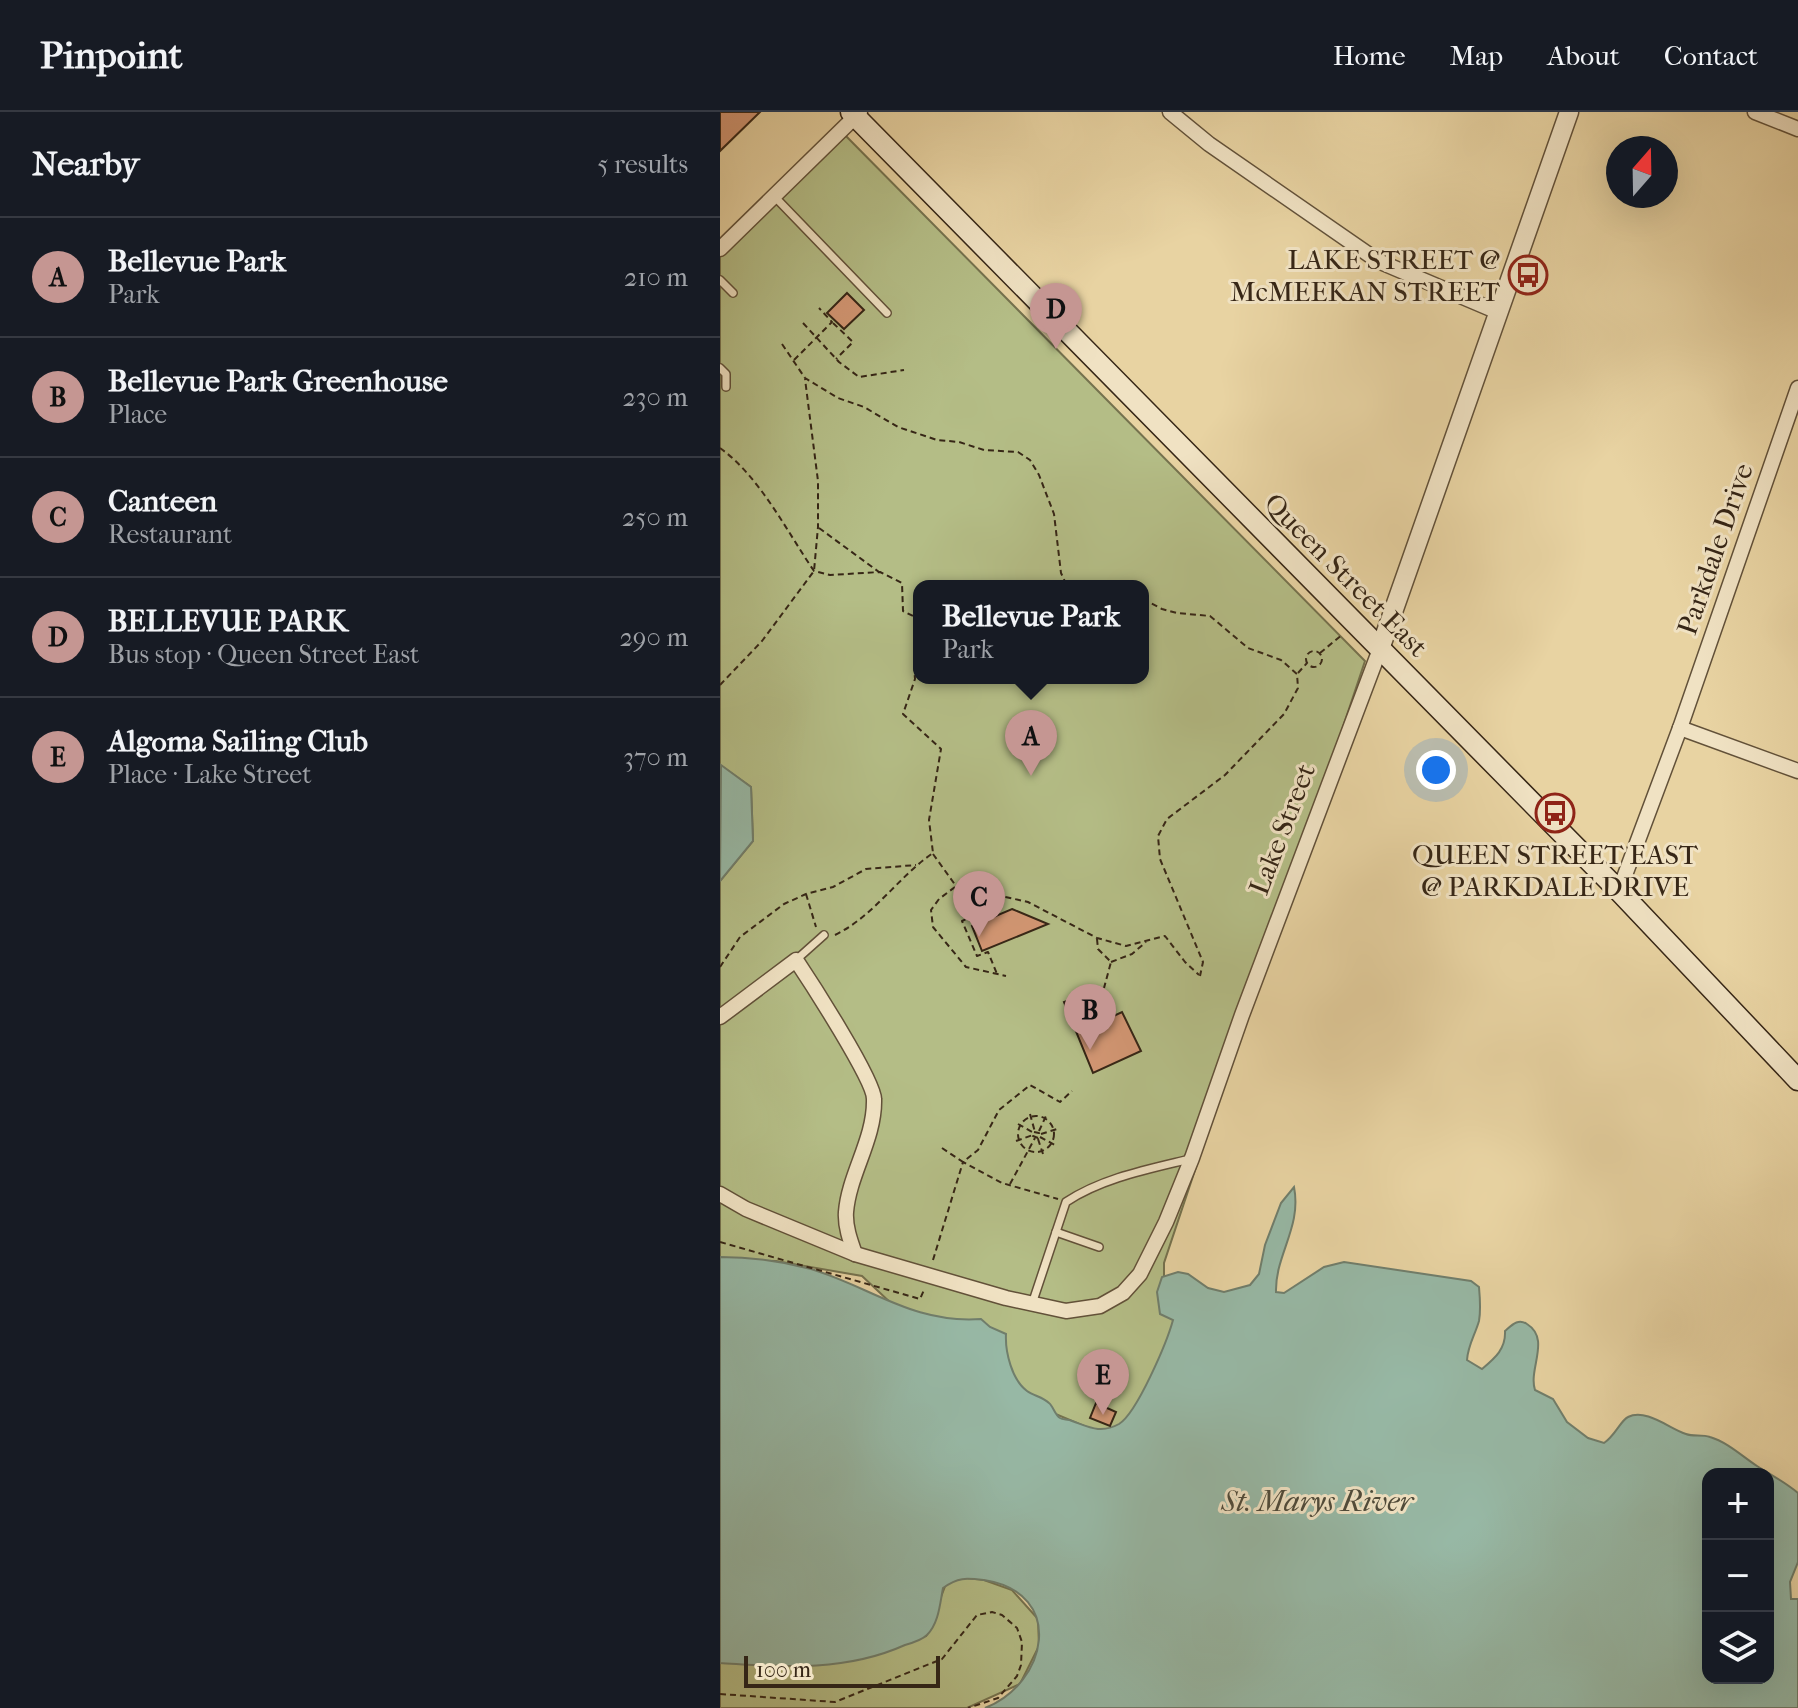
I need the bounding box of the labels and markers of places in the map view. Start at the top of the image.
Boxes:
place label: LAKE STREET @ McMEEKAN STREET [1230,243,1501,308]
bus stop icon: LAKE STREET @ McMEEKAN STREET [1507,254,1549,296]
pin: D [1030,283,1082,349]
pin: A [1005,710,1057,776]
bus stop icon: QUEEN STREET EAST @ PARKDALE DRIVE [1534,792,1576,834]
place label: QUEEN STREET EAST @ PARKDALE DRIVE [1412,838,1699,903]
pin: C [953,871,1005,937]
pin: B [1064,984,1116,1050]
pin: E [1077,1349,1129,1415]

